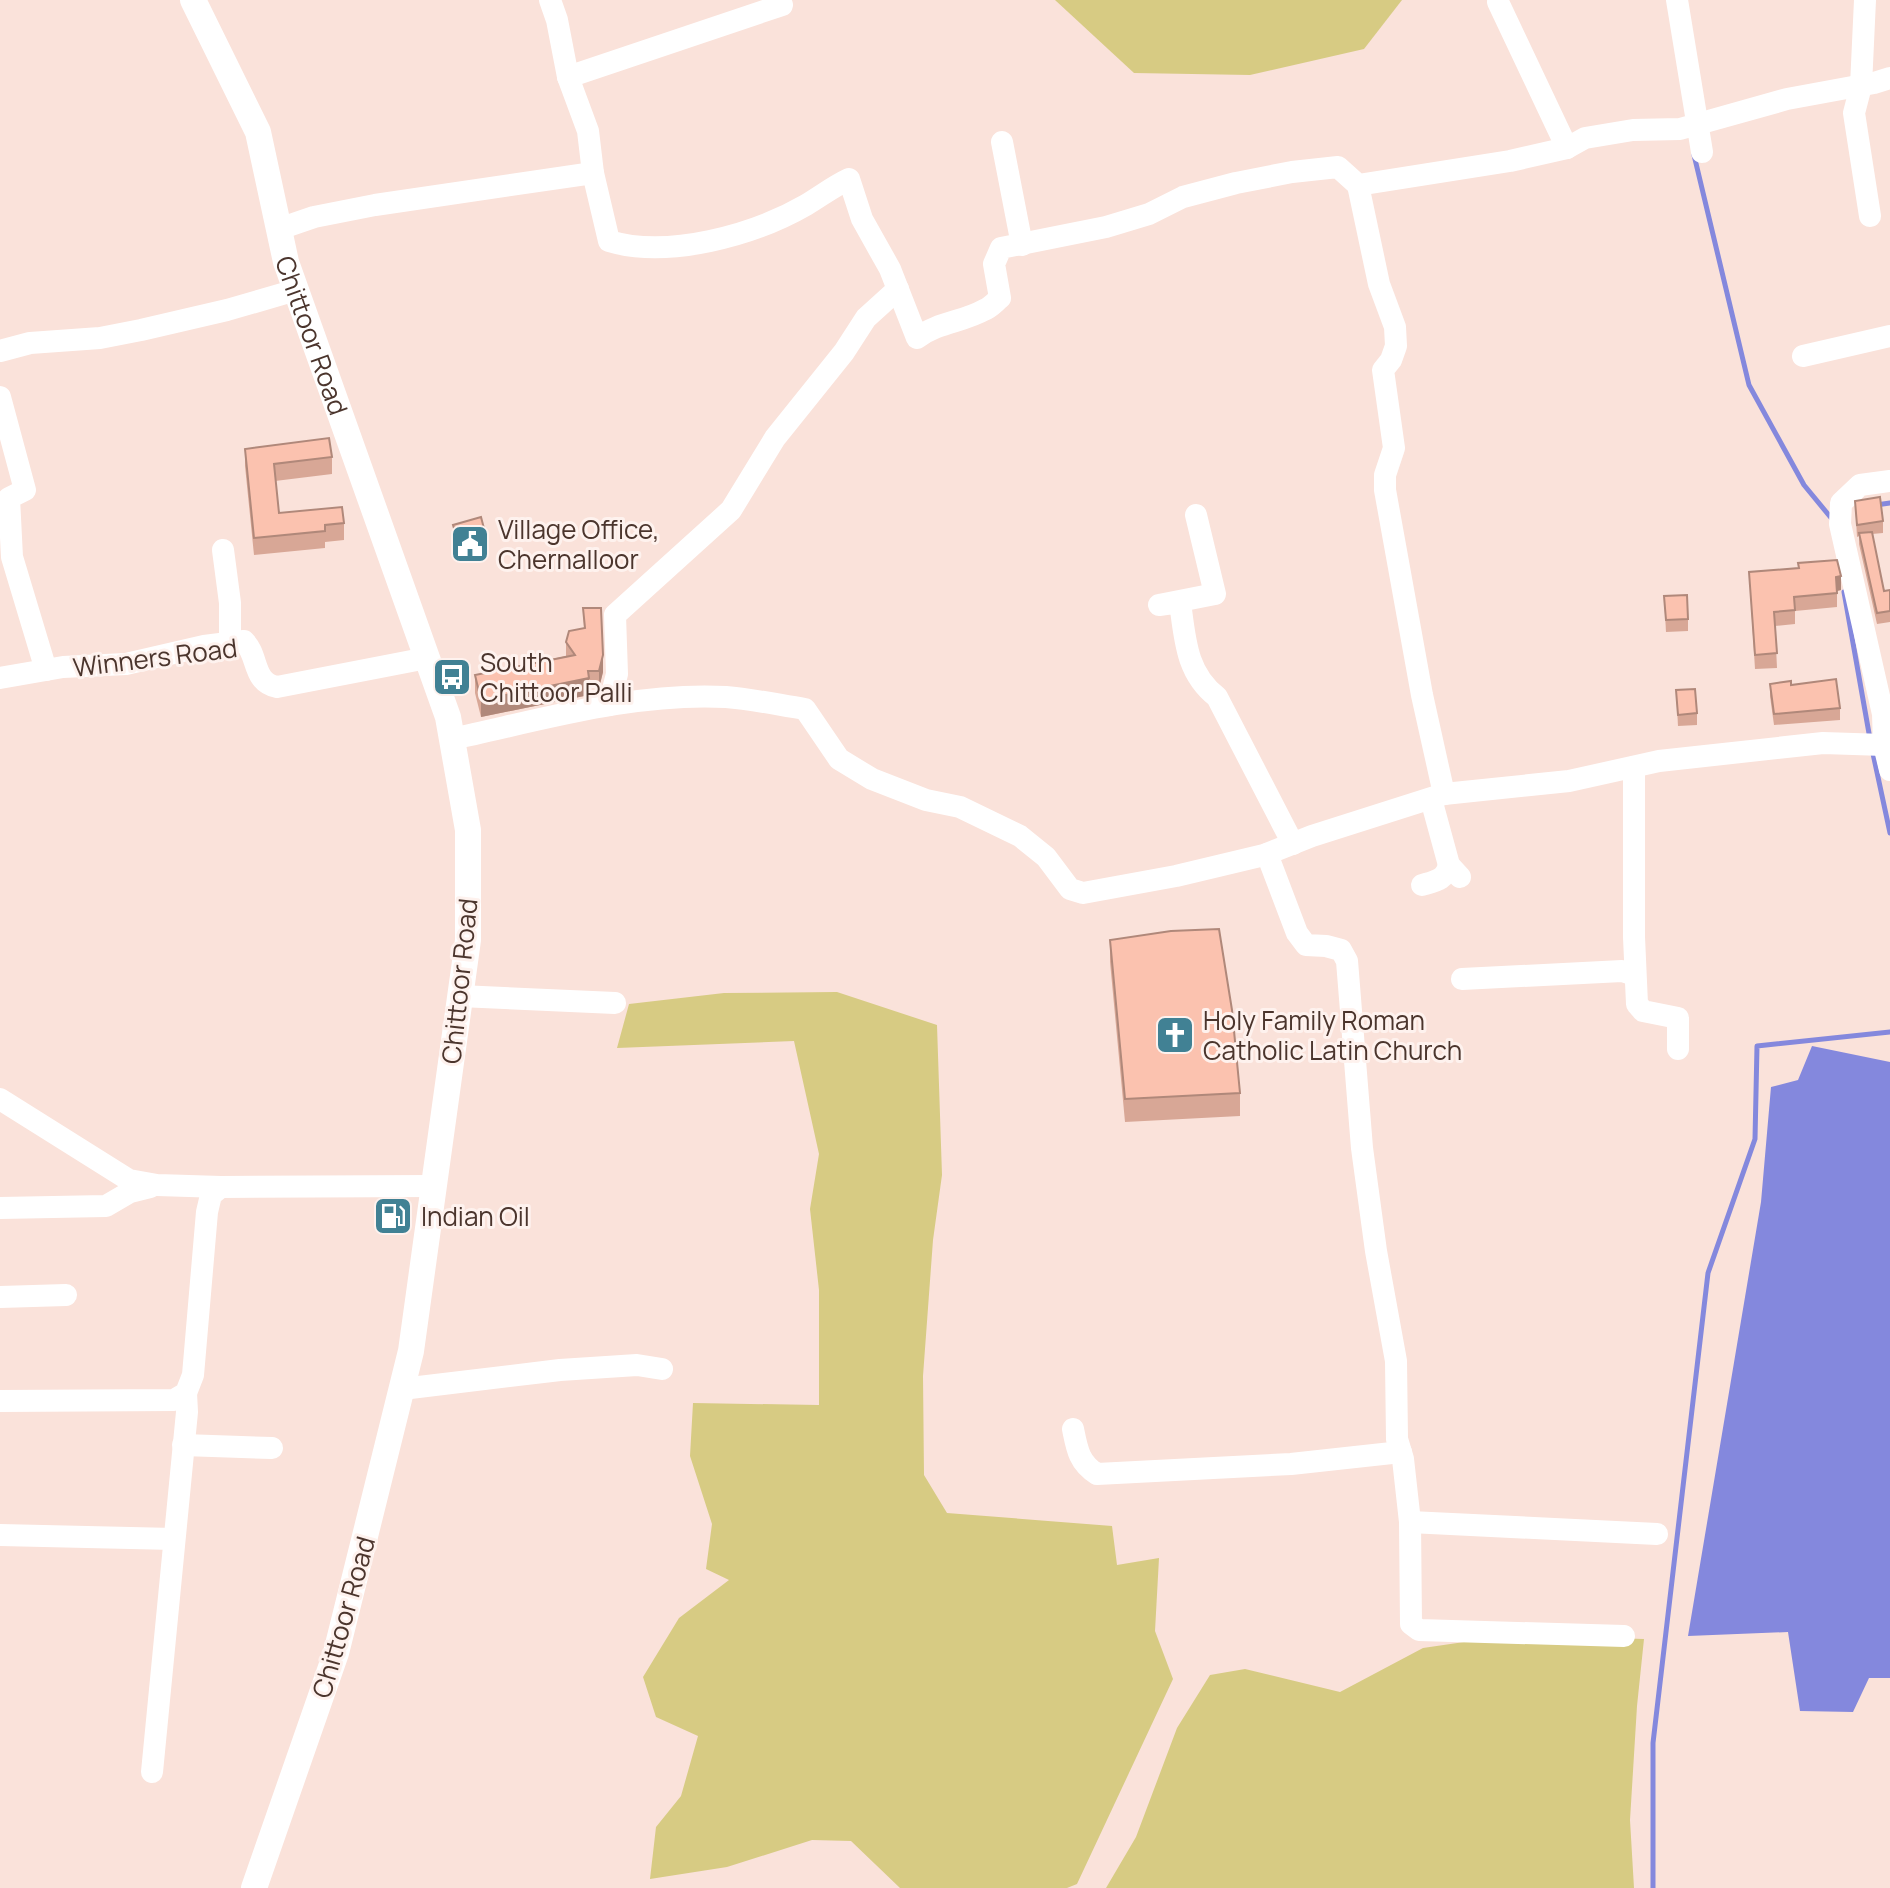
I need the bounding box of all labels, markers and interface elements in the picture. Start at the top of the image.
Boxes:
street label: Chittoor Road [267,251,357,420]
place label: Village Office, Chernalloor [498,511,660,577]
public building icon: Village Office, Chernalloor [449,523,491,565]
street label: Winners Road [71,629,239,685]
place label: South Chittoor Palli [480,644,632,710]
bus stop icon: South Chittoor Palli [431,656,473,698]
street label: Chittoor Road [432,896,486,1066]
place label: Holy Family Roman Catholic Latin Church [1203,1002,1462,1068]
church icon: Holy Family Roman Catholic Latin Church [1154,1014,1196,1056]
fuel station icon: Indian Oil [372,1195,414,1237]
place label: Indian Oil [421,1198,530,1234]
street label: Chittoor Road [303,1532,383,1702]

